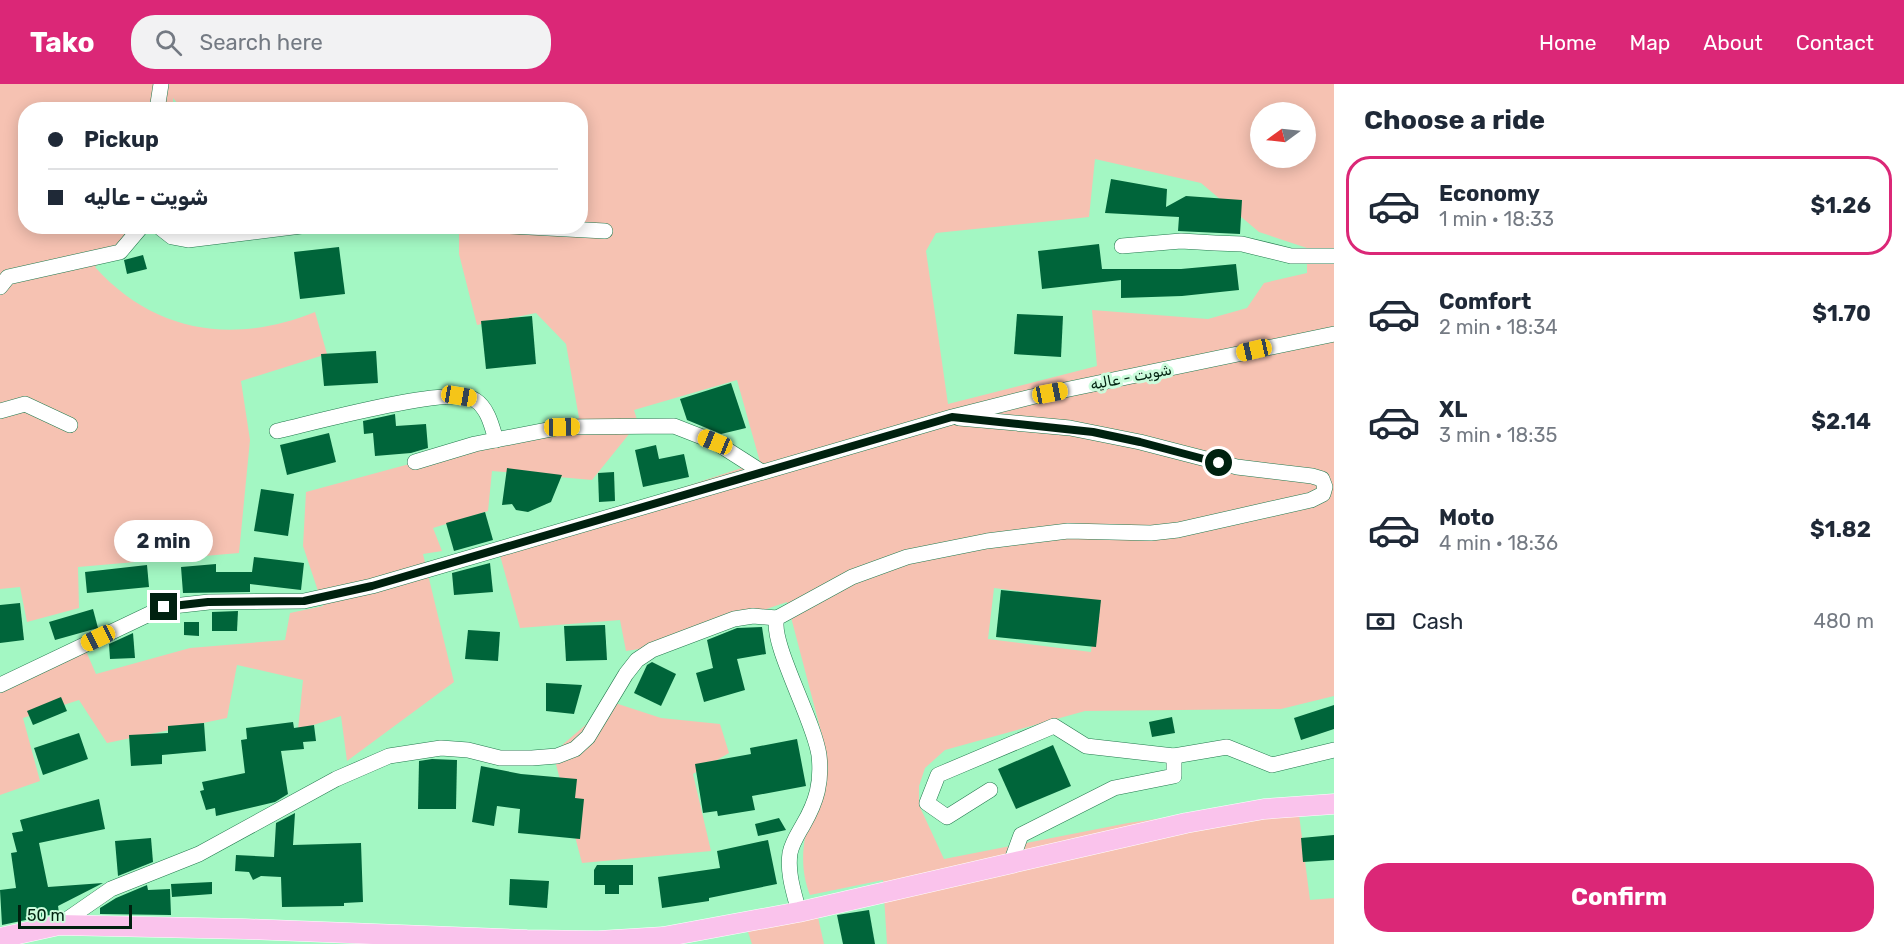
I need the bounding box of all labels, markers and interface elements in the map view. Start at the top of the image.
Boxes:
search box [131,15,551,69]
text: Tako [30,26,95,59]
icon: search [152,26,185,59]
text: Search here [200,29,323,56]
text: Home [1539,30,1596,55]
text: Map [1629,30,1670,55]
text: About [1703,30,1763,55]
text: Contact [1796,30,1874,55]
north arrow [1250,102,1316,168]
map controls [1250,102,1316,168]
text: Choose a ride [1364,104,1545,136]
text: Pickup [84,126,159,153]
icon: car [1367,179,1421,233]
text: Economy [1439,180,1540,207]
text: شويت - عاليه [84,184,208,211]
text: $1.26 [1810,192,1871,219]
text: 1 min · 18:33 [1439,207,1554,231]
icon: car [1367,287,1421,341]
text: Comfort [1439,288,1531,315]
text: $1.70 [1812,300,1871,327]
text: 2 min · 18:34 [1439,315,1558,339]
car [1234,337,1274,363]
street label: شويت - عاليه [1089,360,1173,394]
car [1031,381,1069,405]
car [440,384,478,408]
icon: car [1367,395,1421,449]
text: XL [1439,396,1467,423]
text: $2.14 [1811,408,1871,435]
car [544,418,580,436]
text: 3 min · 18:35 [1439,423,1557,447]
car [695,427,735,457]
route start [1205,449,1232,476]
icon: car [1367,503,1421,557]
text: Moto [1439,504,1494,531]
text: $1.82 [1810,516,1871,543]
callout: 2 min [114,520,213,562]
text: 2 min [136,529,191,553]
text: 4 min · 18:36 [1439,531,1558,555]
route end [150,593,177,620]
icon: cash [1364,605,1397,638]
text: Cash [1412,608,1463,635]
text: 480 m [1813,609,1874,633]
car [78,622,118,654]
button: Confirm [1364,863,1874,932]
scale bar [18,902,132,930]
text: 50 m [27,906,65,925]

